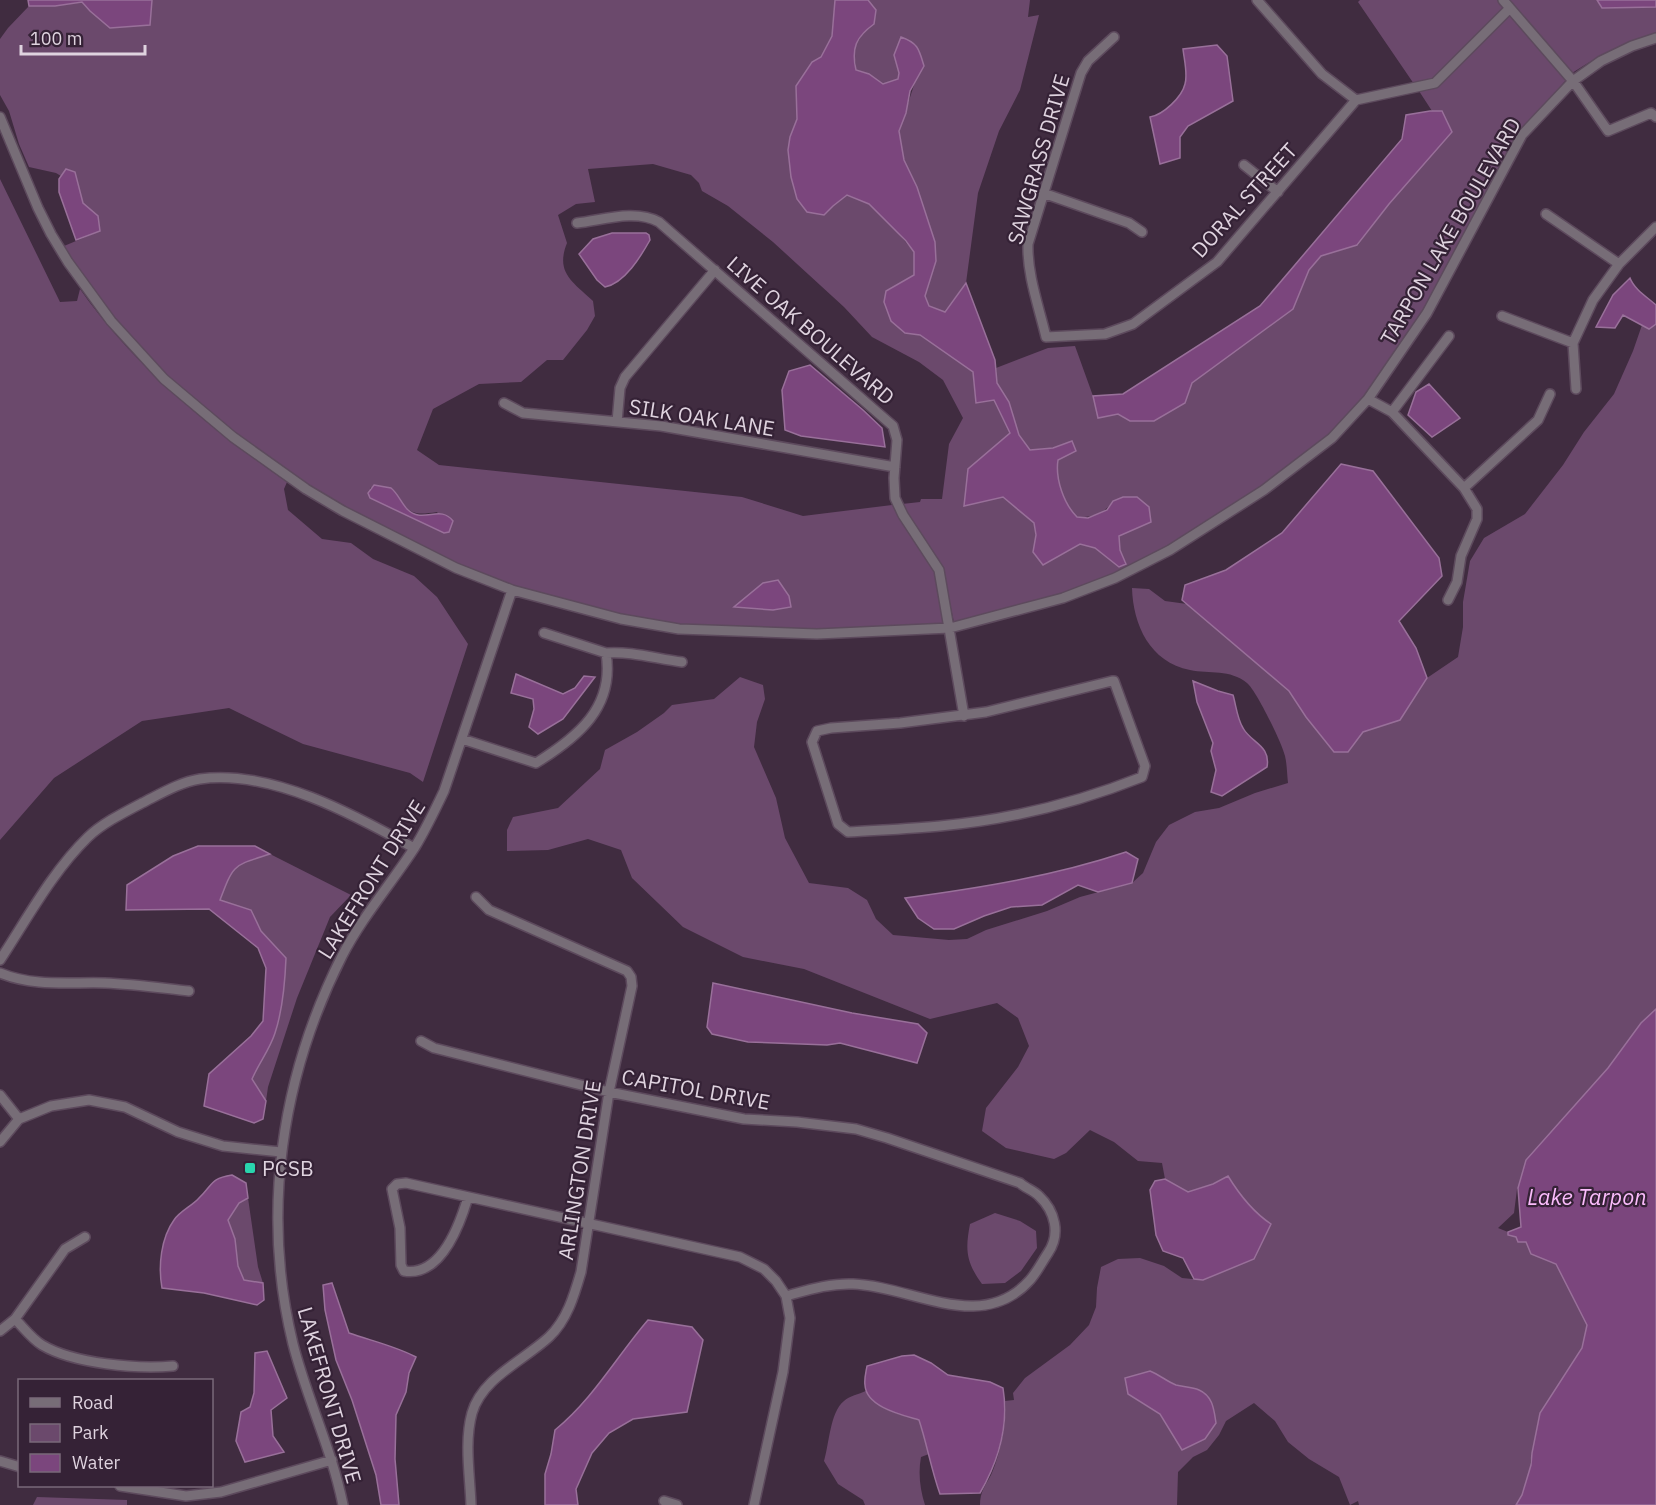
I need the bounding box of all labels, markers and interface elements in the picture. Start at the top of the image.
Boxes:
scale bar [21,18,146,56]
text: 100 m [30,27,82,50]
street label: SAWGRASS DRIVE [1000,71,1076,247]
street label: TARPON LAKE BOULEVARD [1373,112,1527,350]
street label: DORAL STREET [1185,137,1303,263]
street label: LIVE OAK BOULEVARD [721,249,901,411]
street label: SILK OAK LANE [627,392,777,442]
street label: LAKEFRONT DRIVE [311,794,431,964]
street label: CAPITOL DRIVE [620,1062,772,1116]
street label: ARLINGTON DRIVE [551,1078,607,1262]
place label: PCSB [262,1154,314,1182]
marker: PCSB [243,1161,257,1175]
water label: Lake Tarpon [1527,1182,1647,1211]
street label: LAKEFRONT DRIVE [291,1303,369,1487]
legend [18,1379,213,1487]
text: Road [72,1391,113,1414]
text: Park [72,1421,109,1444]
text: Water [72,1451,121,1474]

